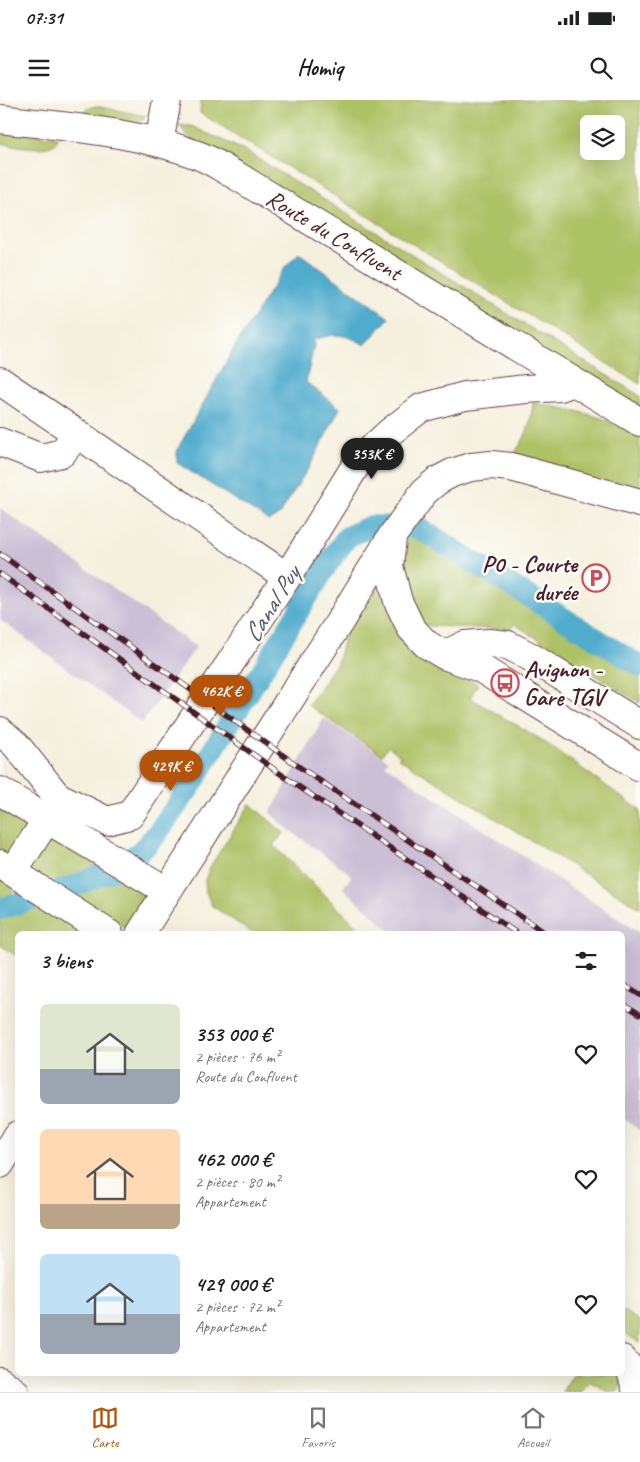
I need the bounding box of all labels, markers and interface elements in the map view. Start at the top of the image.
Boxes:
text: 07:31 [25,6,63,30]
icon: menu [25,54,53,82]
text: Homiq [297,54,343,82]
icon: search [587,54,615,82]
map controls [580,115,625,160]
button: layers [580,115,625,160]
street label: Route du Confluent [261,183,409,288]
pin: 353K € [331,438,413,480]
text: 353K € [352,444,392,464]
place label: P0 - Courte durée [482,549,579,607]
water label: Canal Puy [236,557,310,648]
parking icon: P0 - Courte durée [581,563,611,593]
place label: Avignon - Gare TGV [524,654,609,712]
bus stop icon: Avignon - Gare TGV [490,668,520,698]
pin: 462K € [180,674,262,717]
text: 462K € [200,681,242,701]
pin: 429K € [130,750,212,792]
text: 429K € [151,756,191,776]
icon: filters [572,947,600,975]
text: 3 biens [40,948,92,974]
text: 353 000 € [195,1021,271,1047]
icon: home [80,1024,140,1084]
icon: heart [572,1040,600,1068]
text: 2 pièces · 76 m² [195,1047,280,1067]
text: Route du Confluent [195,1067,297,1087]
text: 462 000 € [195,1146,272,1172]
icon: home [80,1149,140,1209]
icon: heart [572,1165,600,1193]
text: 2 pièces · 80 m² [195,1172,280,1192]
text: Appartement [195,1192,266,1212]
text: 429 000 € [195,1271,271,1297]
icon: home [80,1274,140,1334]
icon: heart [572,1290,600,1318]
text: 2 pièces · 72 m² [195,1297,280,1317]
text: Appartement [195,1317,266,1337]
tab: Carte [91,1404,119,1451]
tab: Favoris [301,1404,335,1451]
tab: Accueil [517,1404,549,1451]

